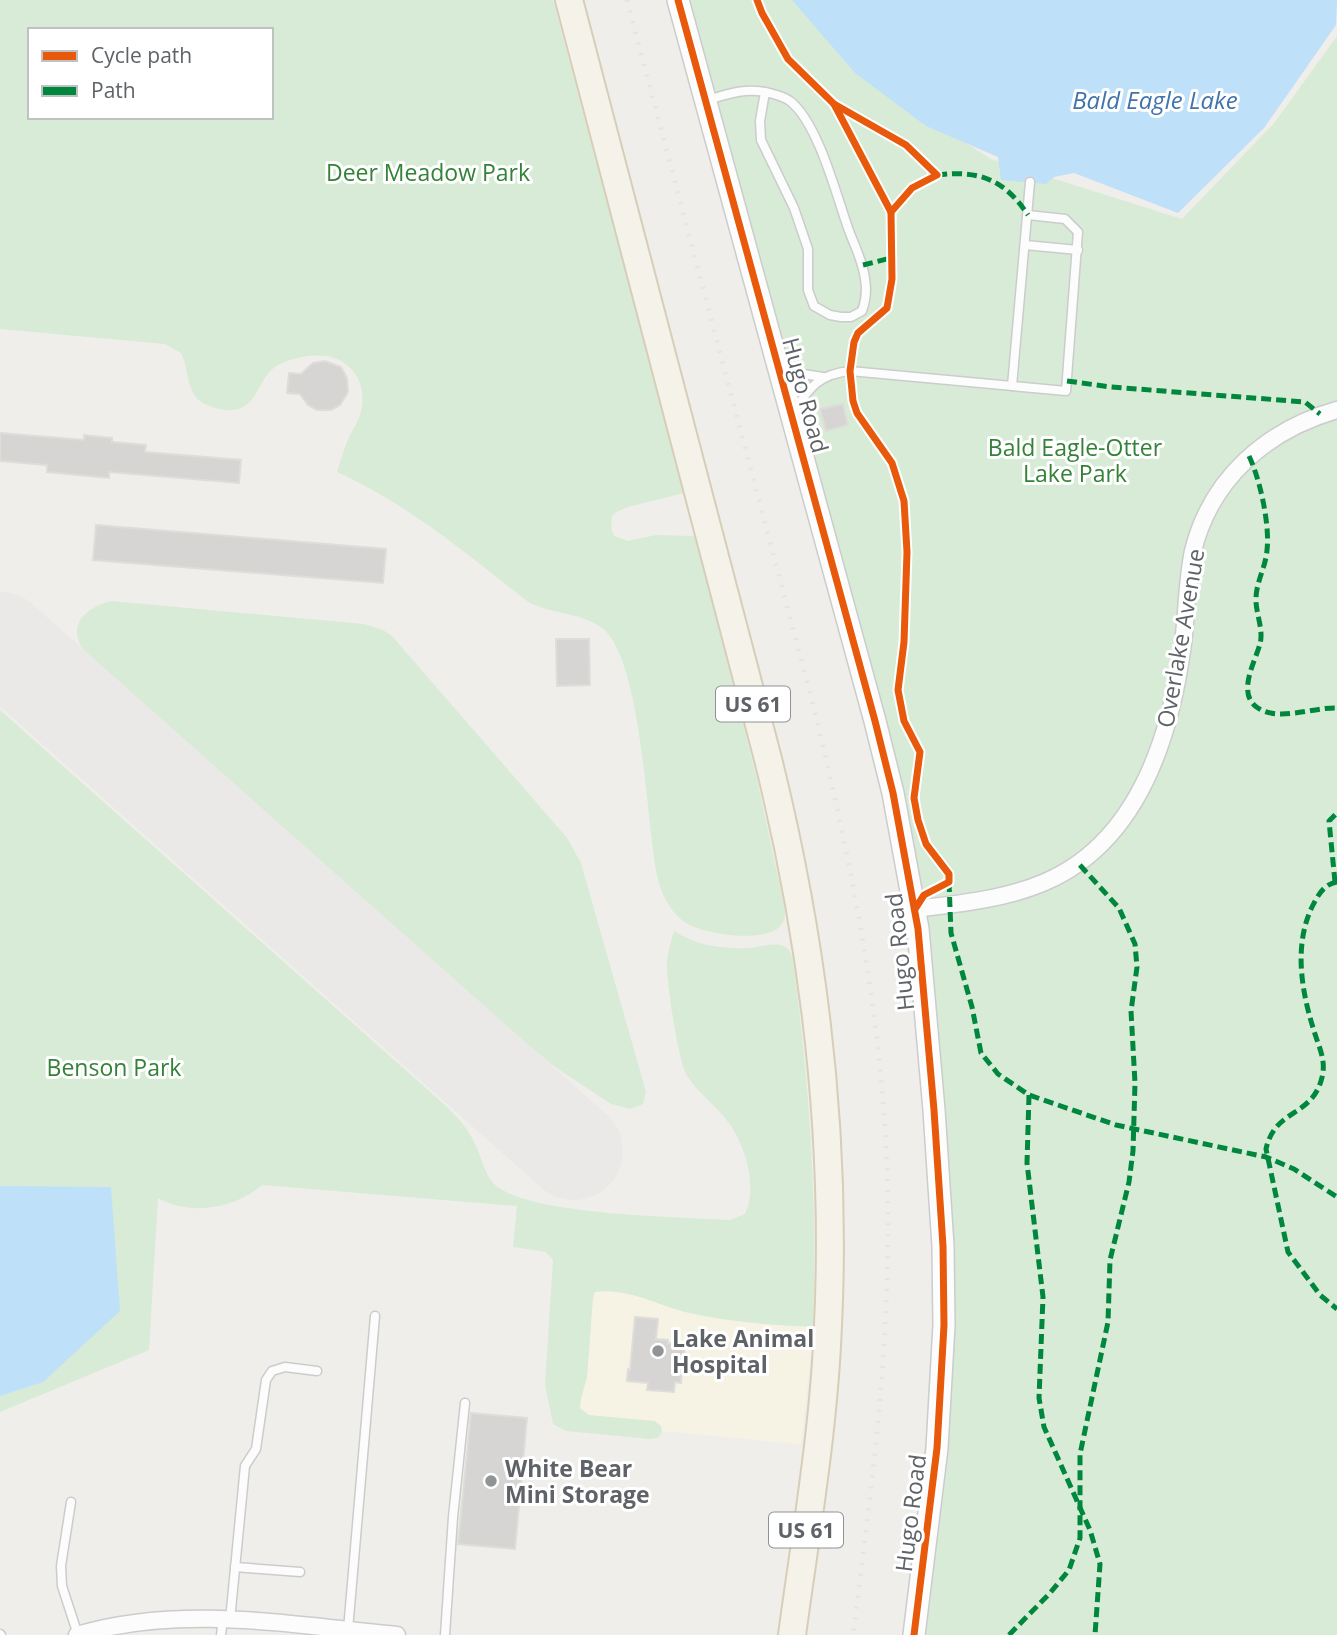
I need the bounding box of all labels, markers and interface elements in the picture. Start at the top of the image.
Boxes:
legend [28,28,273,119]
text: Cycle path [91,41,192,69]
text: Path [91,76,136,104]
water label: Bald Eagle Lake [1072,83,1238,116]
park label: Deer Meadow Park [326,156,530,188]
street label: Hugo Road [775,334,837,456]
park label: Bald Eagle-Otter Lake Park [988,431,1163,489]
street label: Overlake Avenue [1148,546,1212,730]
road number: US 61 [716,686,790,722]
street label: Hugo Road [877,892,921,1012]
park label: Benson Park [47,1051,181,1083]
place label: Lake Animal Hospital [672,1322,814,1380]
marker: Lake Animal Hospital [650,1343,666,1359]
place label: White Bear Mini Storage [505,1452,650,1510]
street label: Hugo Road [887,1452,933,1574]
marker: White Bear Mini Storage [483,1473,499,1489]
road number: US 61 [769,1512,843,1548]

